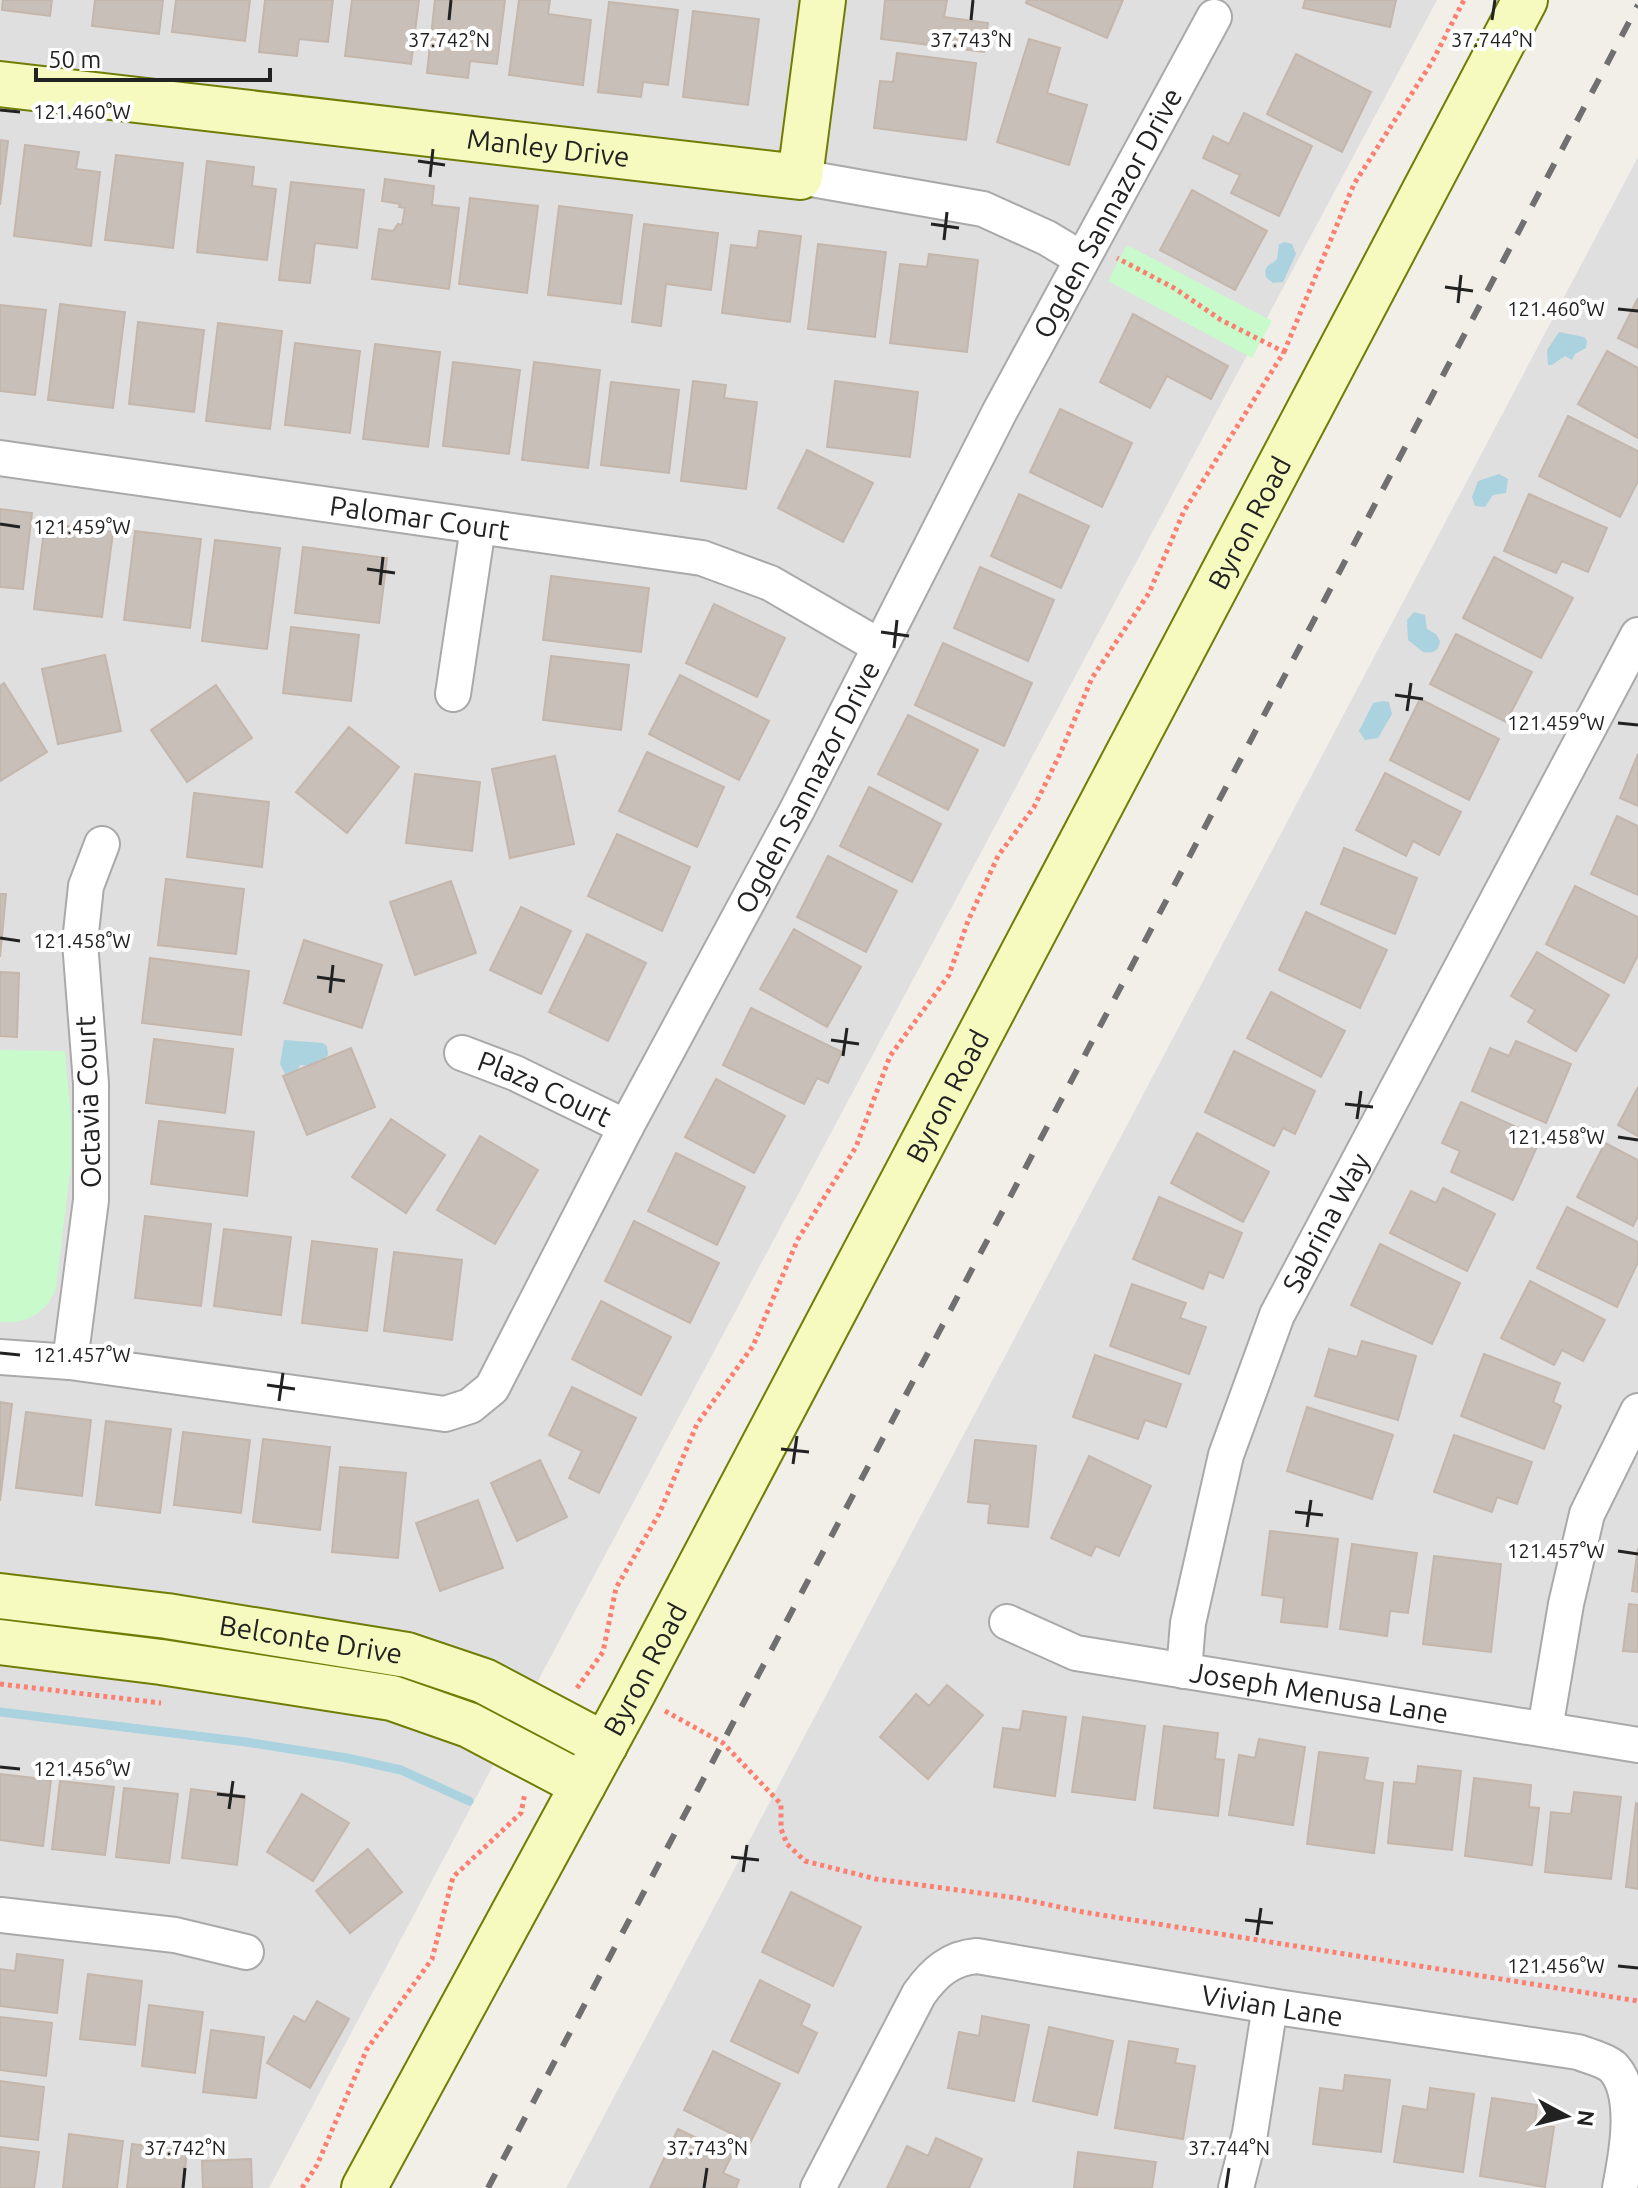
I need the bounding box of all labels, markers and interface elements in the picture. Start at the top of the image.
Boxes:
text: 37.742°N [408,28,490,51]
text: 37.743°N [930,28,1012,51]
text: 37.744°N [1451,28,1533,51]
scale bar [36,32,270,82]
text: 50 m [48,46,101,73]
street label: Ogden Sannazor Drive [1027,82,1188,343]
text: 121.460°W [33,100,131,123]
street label: Manley Drive [465,122,631,172]
text: 121.460°W [1507,297,1605,320]
street label: Byron Road [1202,451,1297,594]
street label: Palomar Court [328,489,512,545]
text: 121.459°W [33,515,131,538]
street label: Ogden Sannazor Drive [728,656,885,918]
text: 121.459°W [1507,711,1605,734]
text: 121.458°W [33,929,131,952]
street label: Octavia Court [69,1015,106,1189]
street label: Byron Road [899,1024,995,1167]
street label: Plaza Court [474,1044,616,1132]
text: 121.458°W [1507,1125,1605,1148]
street label: Sabrina Way [1276,1148,1375,1297]
text: 121.457°W [33,1343,131,1366]
text: 121.457°W [1507,1539,1605,1562]
street label: Byron Road [597,1598,693,1741]
street label: Belconte Drive [217,1609,405,1669]
street label: Joseph Menusa Lane [1188,1656,1451,1729]
text: 121.456°W [33,1757,131,1780]
text: 121.456°W [1507,1954,1605,1977]
street label: Vivian Lane [1199,1979,1345,2032]
north arrow [1526,2076,1606,2156]
text: N [1573,2109,1600,2128]
text: 37.742°N [144,2136,226,2159]
text: 37.743°N [666,2136,748,2159]
text: 37.744°N [1188,2136,1270,2159]

